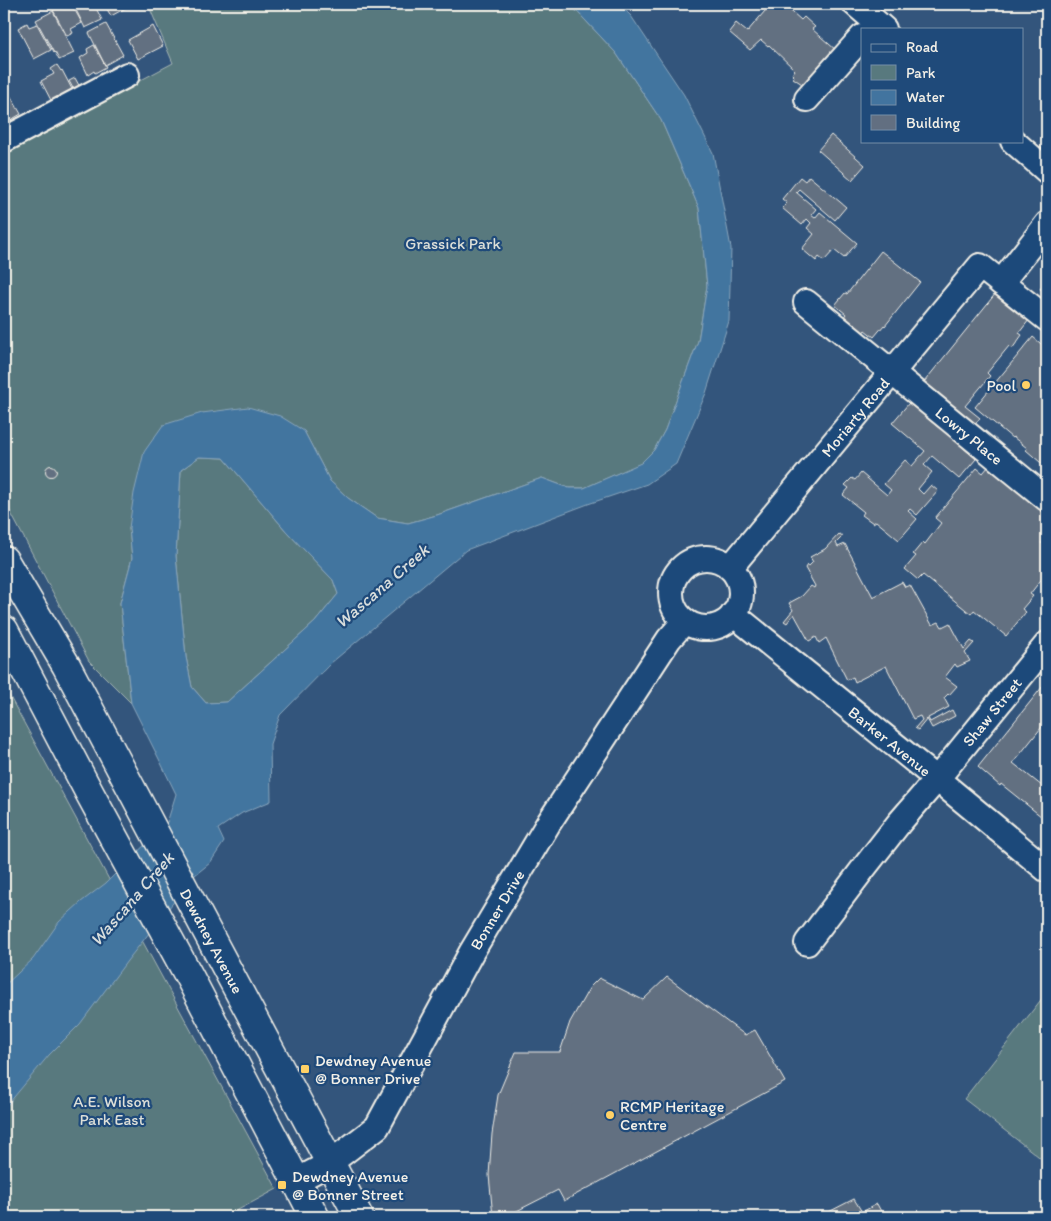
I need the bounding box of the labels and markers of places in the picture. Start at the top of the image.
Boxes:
place label: Pool [986,376,1016,395]
marker: Pool [1020,379,1032,391]
place label: Dewdney Avenue @ Bonner Drive [315,1051,431,1088]
marker: Dewdney Avenue @ Bonner Drive [299,1063,311,1075]
place label: RCMP Heritage Centre [620,1097,724,1134]
marker: RCMP Heritage Centre [604,1109,616,1121]
place label: Dewdney Avenue @ Bonner Street [292,1167,408,1204]
marker: Dewdney Avenue @ Bonner Street [276,1179,288,1191]

